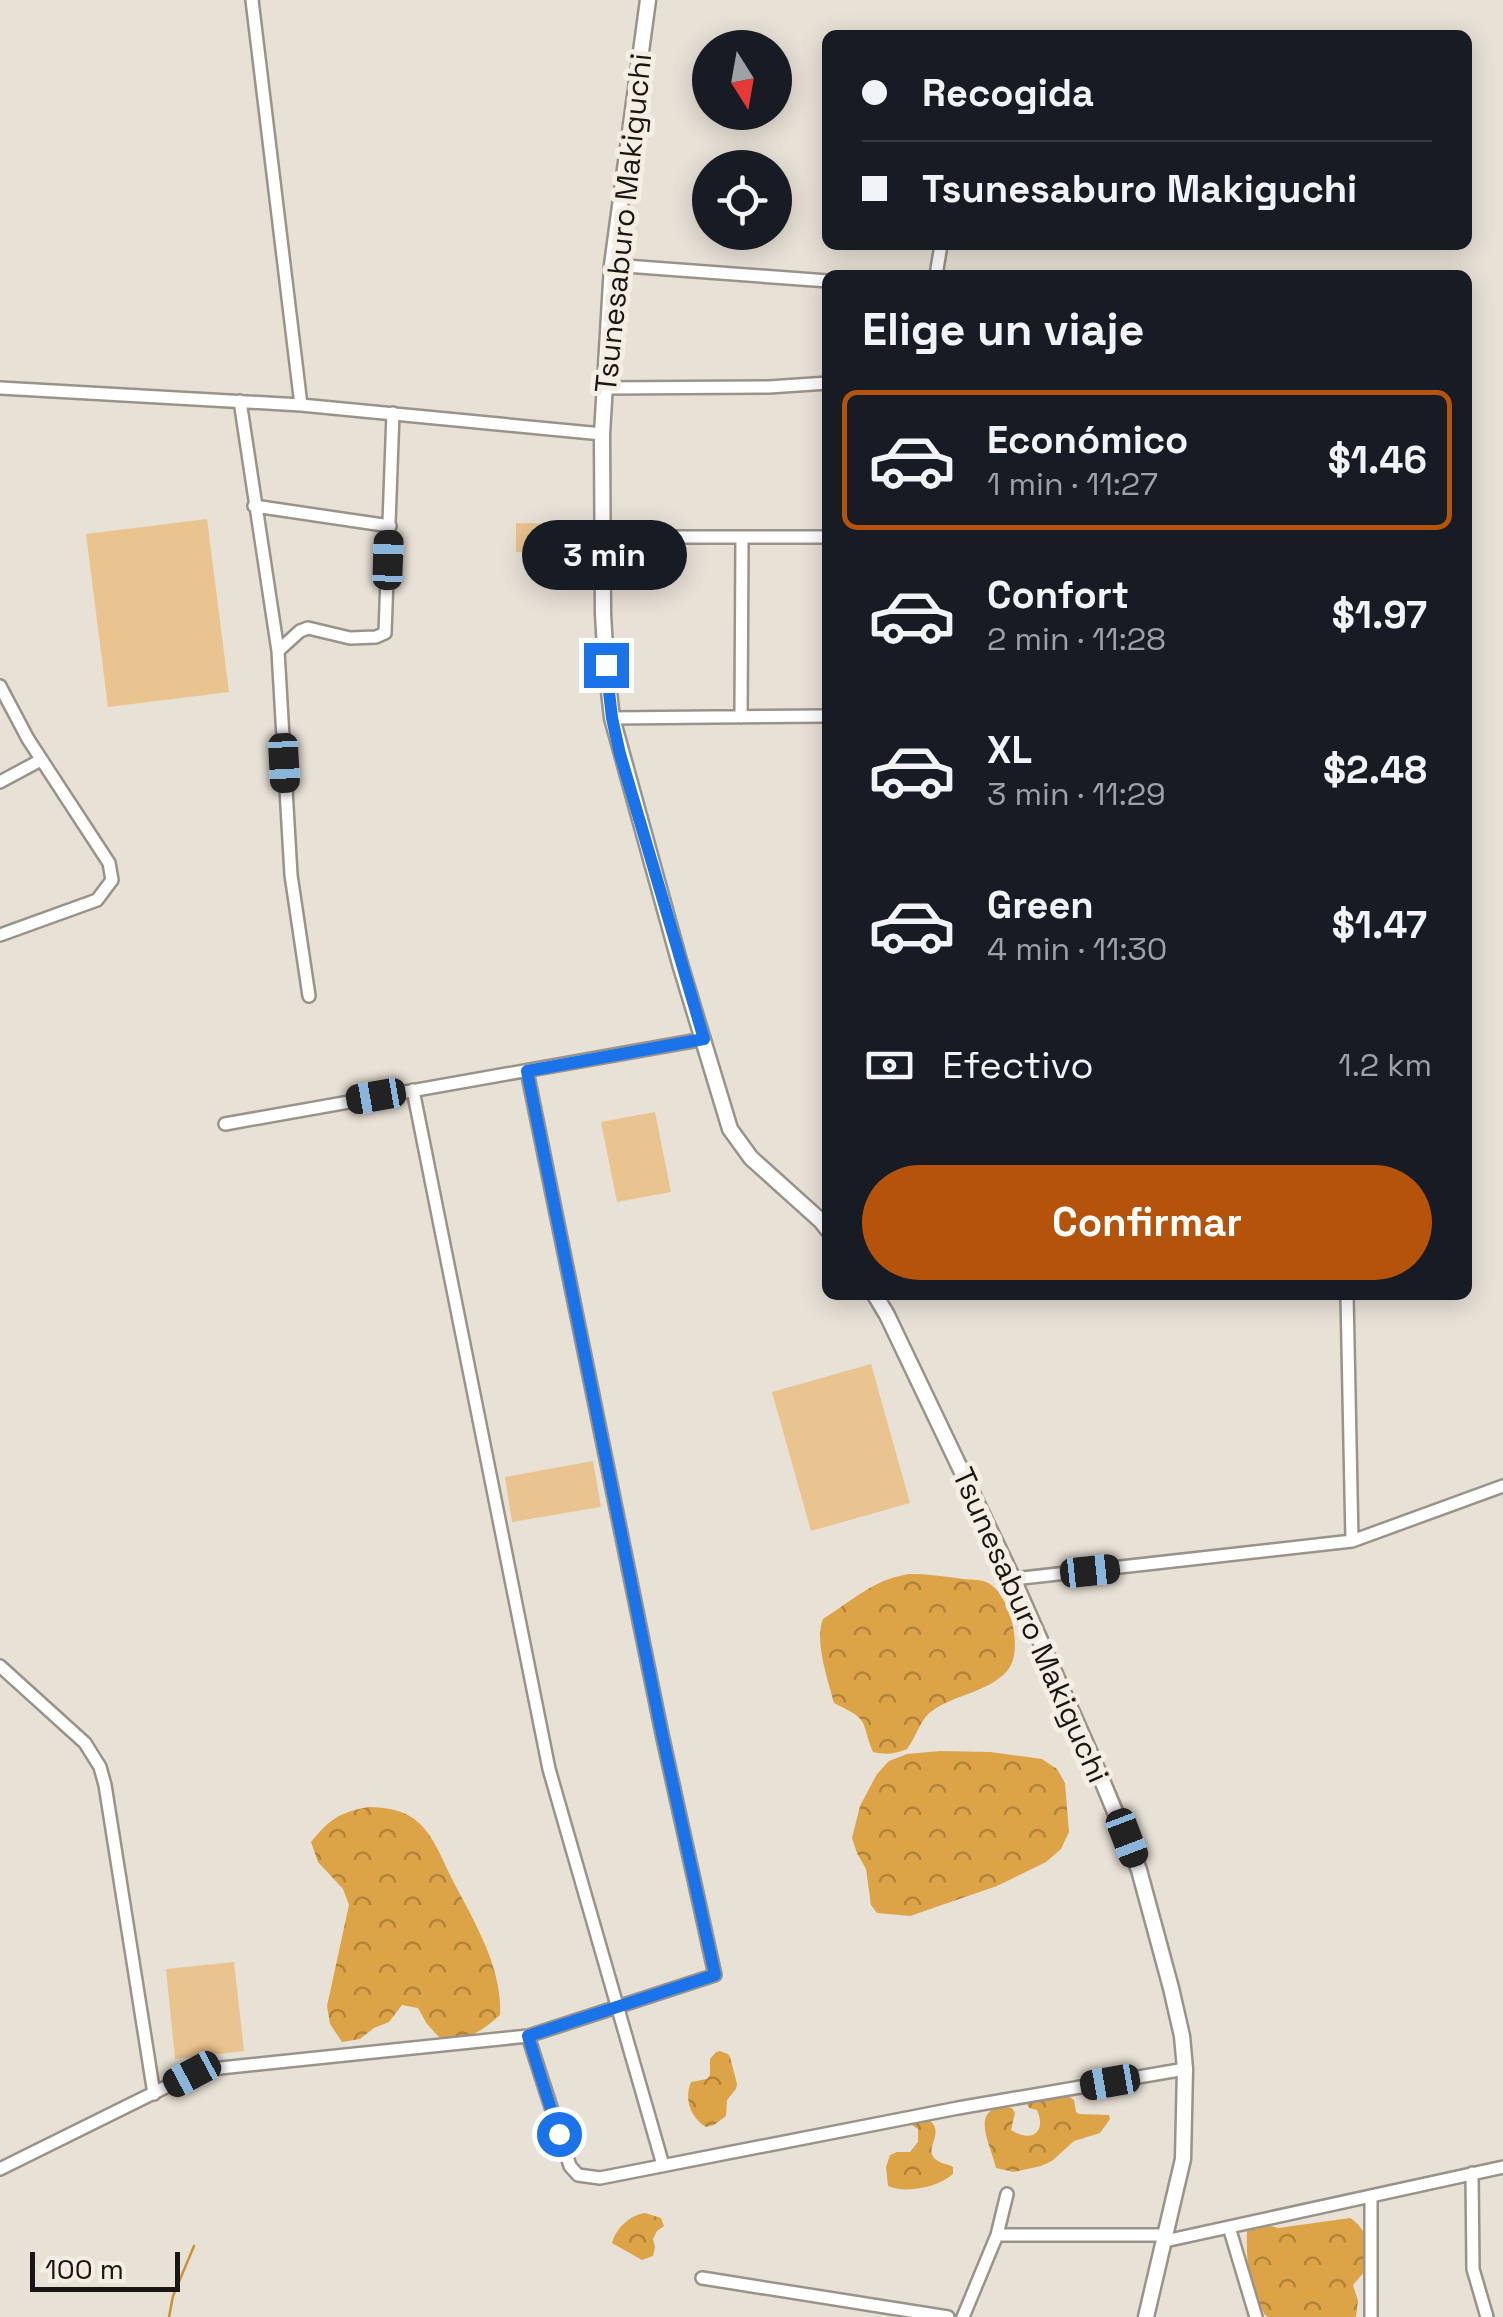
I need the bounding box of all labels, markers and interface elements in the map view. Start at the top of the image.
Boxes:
north arrow [692,30,792,130]
map controls [692,30,792,250]
street label: Tsunesaburo Makiguchi [586,51,660,395]
text: Recogida [922,69,1094,117]
button: locate [692,150,792,250]
text: Tsunesaburo Makiguchi [922,165,1357,213]
text: Elige un viaje [862,301,1145,358]
icon: car [867,415,957,505]
text: Económico [987,416,1188,464]
text: $1.46 [1328,436,1427,484]
text: 1 min · 11:27 [987,464,1158,504]
callout: 3 min [524,520,688,590]
car [372,529,404,591]
text: 3 min [563,535,646,575]
icon: car [867,570,957,660]
text: Confort [987,571,1129,619]
text: $1.97 [1332,591,1427,639]
text: 2 min · 11:28 [987,619,1166,659]
route end [584,643,629,688]
icon: car [867,725,957,815]
text: XL [987,726,1032,774]
car [267,732,301,794]
text: $2.48 [1323,746,1427,794]
text: 3 min · 11:29 [987,774,1166,814]
icon: car [867,880,957,970]
text: Green [987,881,1094,929]
text: $1.47 [1332,901,1427,949]
text: 4 min · 11:30 [987,929,1167,969]
icon: cash [862,1038,917,1093]
text: Efectivo [942,1041,1094,1089]
text: 1.2 km [1338,1045,1432,1085]
car [344,1076,408,1116]
button: Confirmar [862,1165,1432,1280]
street label: Tsunesaburo Makiguchi [944,1461,1118,1789]
car [1059,1553,1121,1589]
car [1102,1805,1152,1871]
car [158,2047,226,2101]
car [1078,2062,1142,2102]
route start [537,2112,582,2157]
scale bar [30,2247,180,2292]
text: 100 m [45,2251,124,2287]

